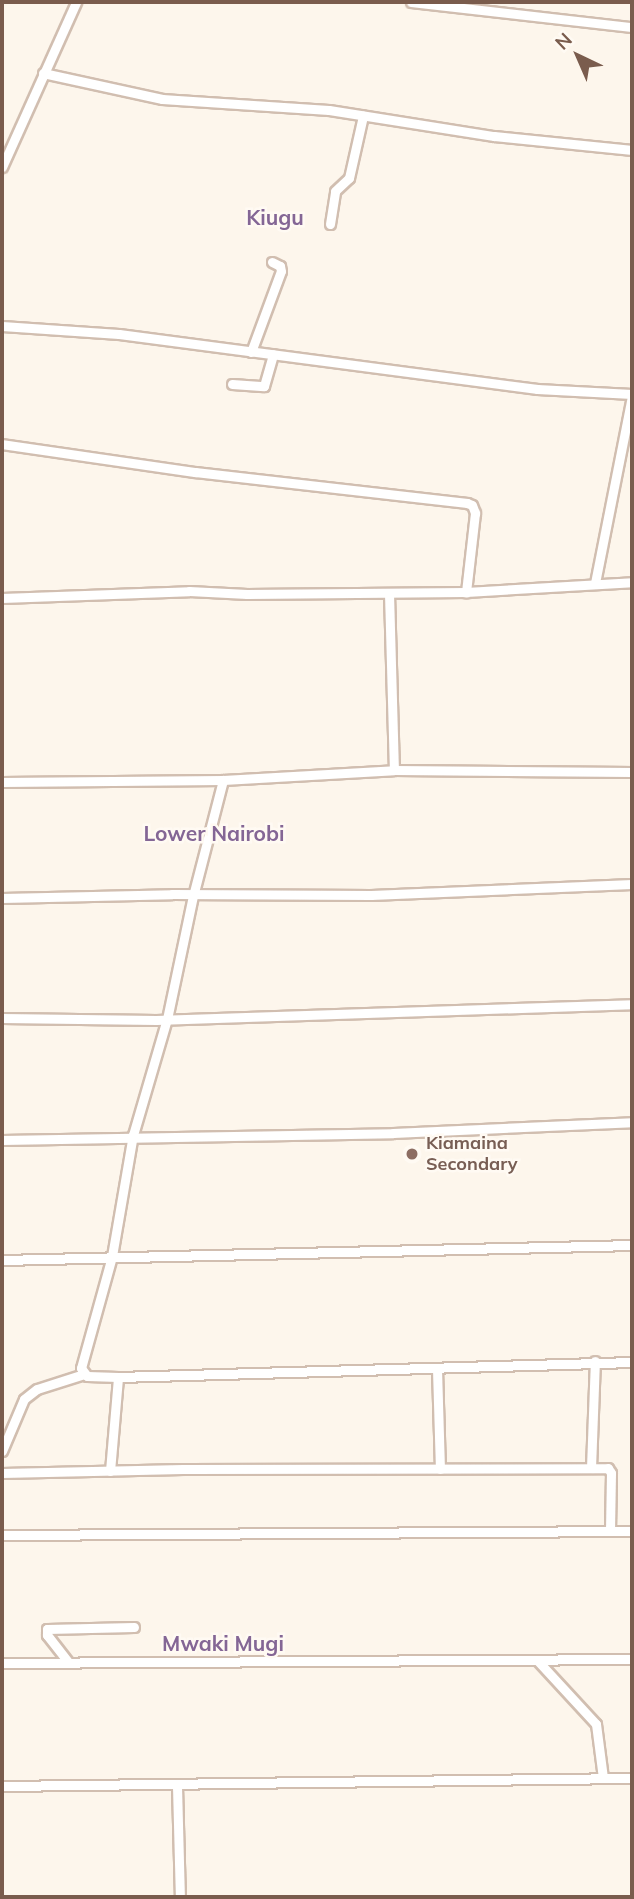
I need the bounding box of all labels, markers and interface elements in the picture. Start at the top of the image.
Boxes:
north arrow [543,21,613,91]
text: N [550,27,577,55]
district label: Kiugu [246,204,304,230]
district label: Lower Nairobi [143,820,285,846]
place label: Kiamaina Secondary [426,1133,518,1176]
marker: Kiamaina Secondary [404,1146,420,1162]
district label: Mwaki Mugi [162,1630,284,1656]

